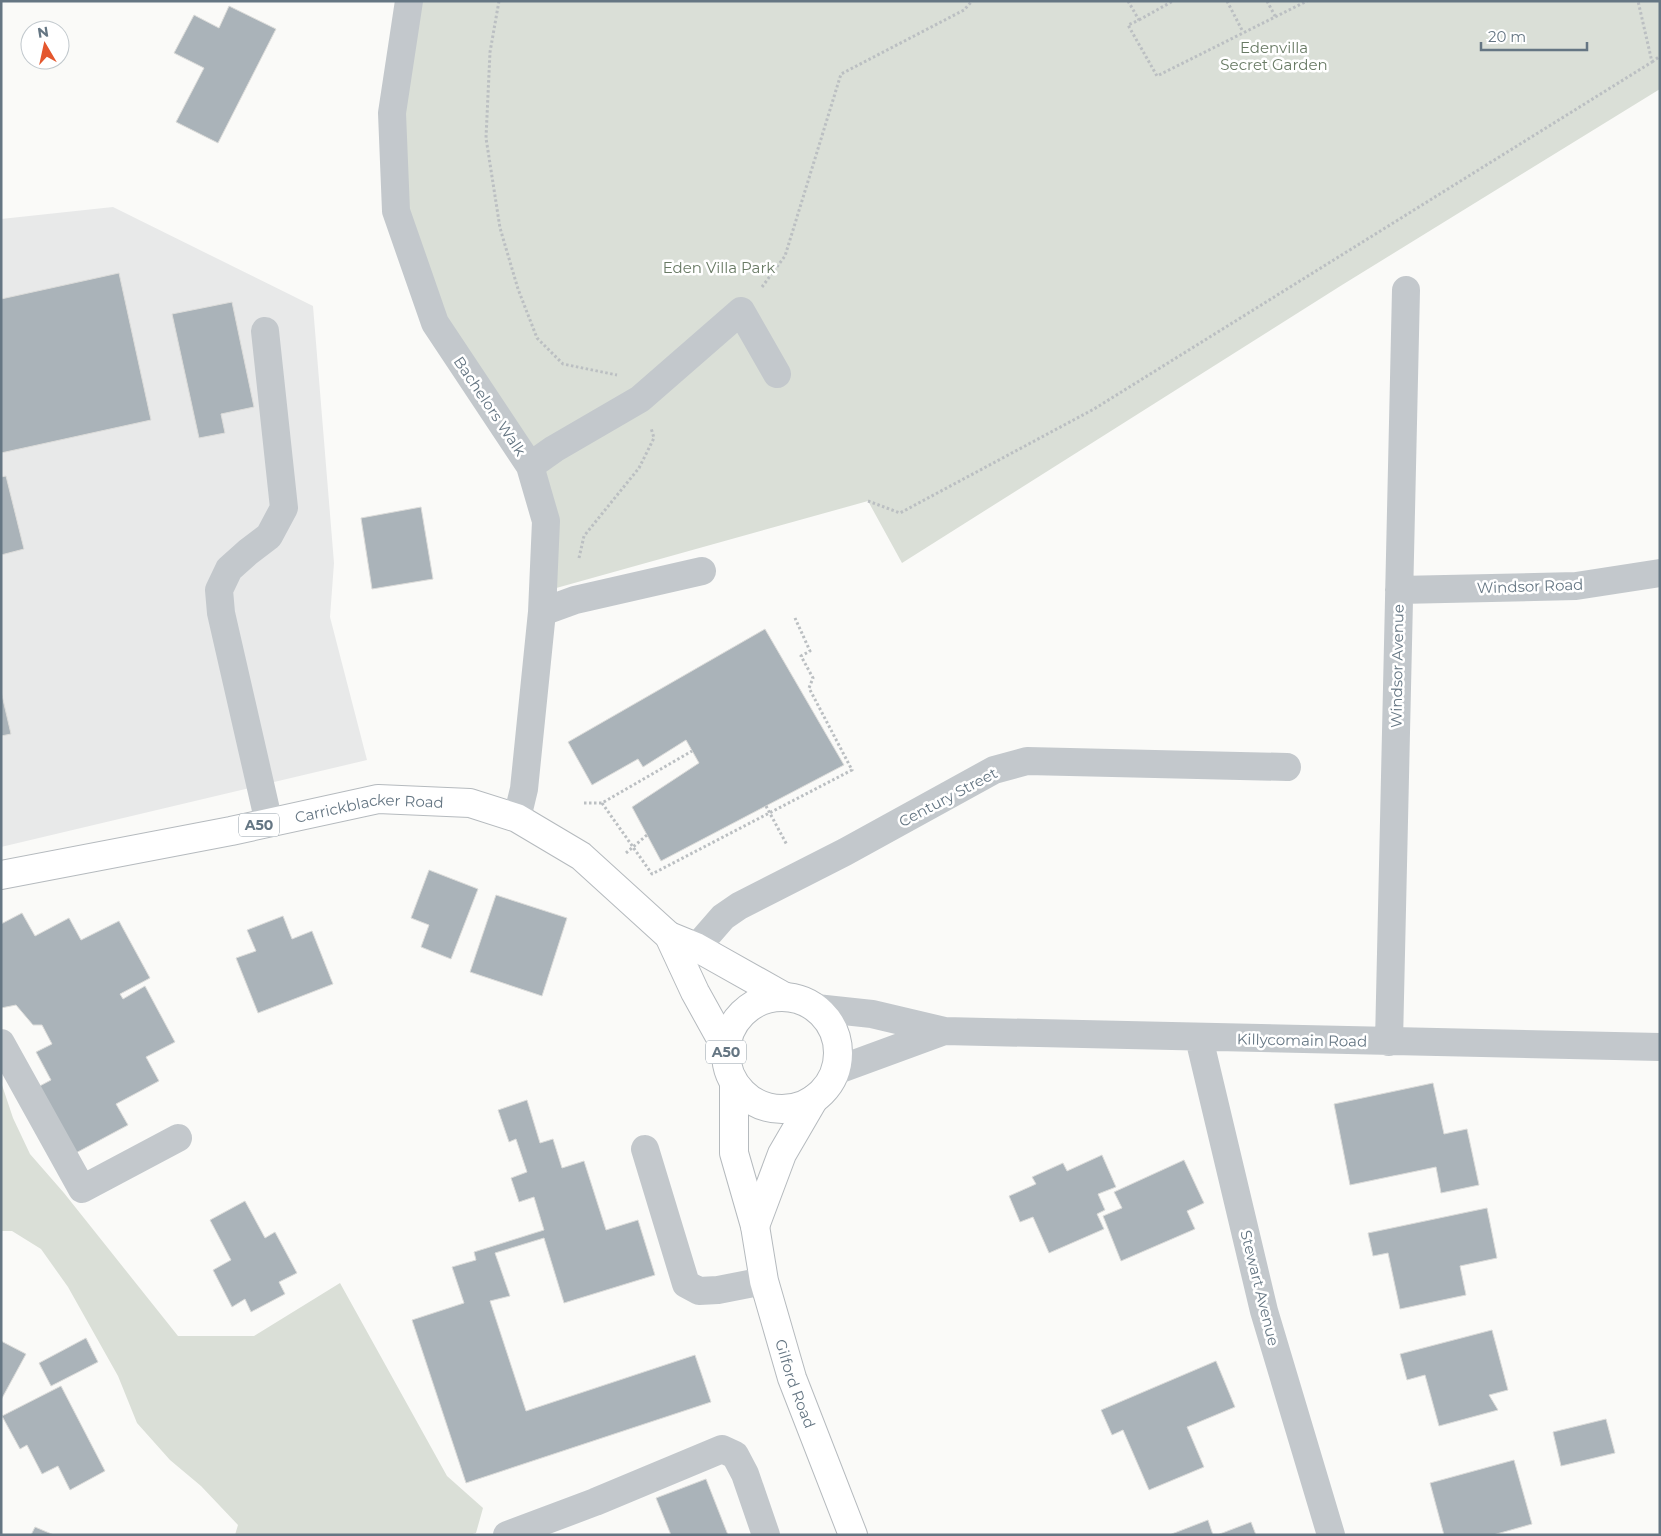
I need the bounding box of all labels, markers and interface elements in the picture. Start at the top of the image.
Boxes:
north arrow [20,20,70,70]
scale bar [1481,20,1587,52]
text: N [36,22,50,42]
text: 20 m [1488,27,1526,46]
park label: Edenvilla Secret Garden [1220,38,1328,74]
park label: Eden Villa Park [663,258,775,277]
street label: Bachelors Walk [450,353,530,459]
street label: Windsor Road [1476,575,1584,597]
street label: Windsor Avenue [1386,604,1408,728]
street label: Century Street [895,763,1001,831]
street label: Carrickblacker Road [293,789,444,826]
road number: A50 [239,814,279,836]
street label: Killycomain Road [1237,1029,1367,1051]
road number: A50 [706,1040,746,1064]
street label: Stewart Avenue [1236,1228,1284,1348]
street label: Gilford Road [772,1337,820,1431]

